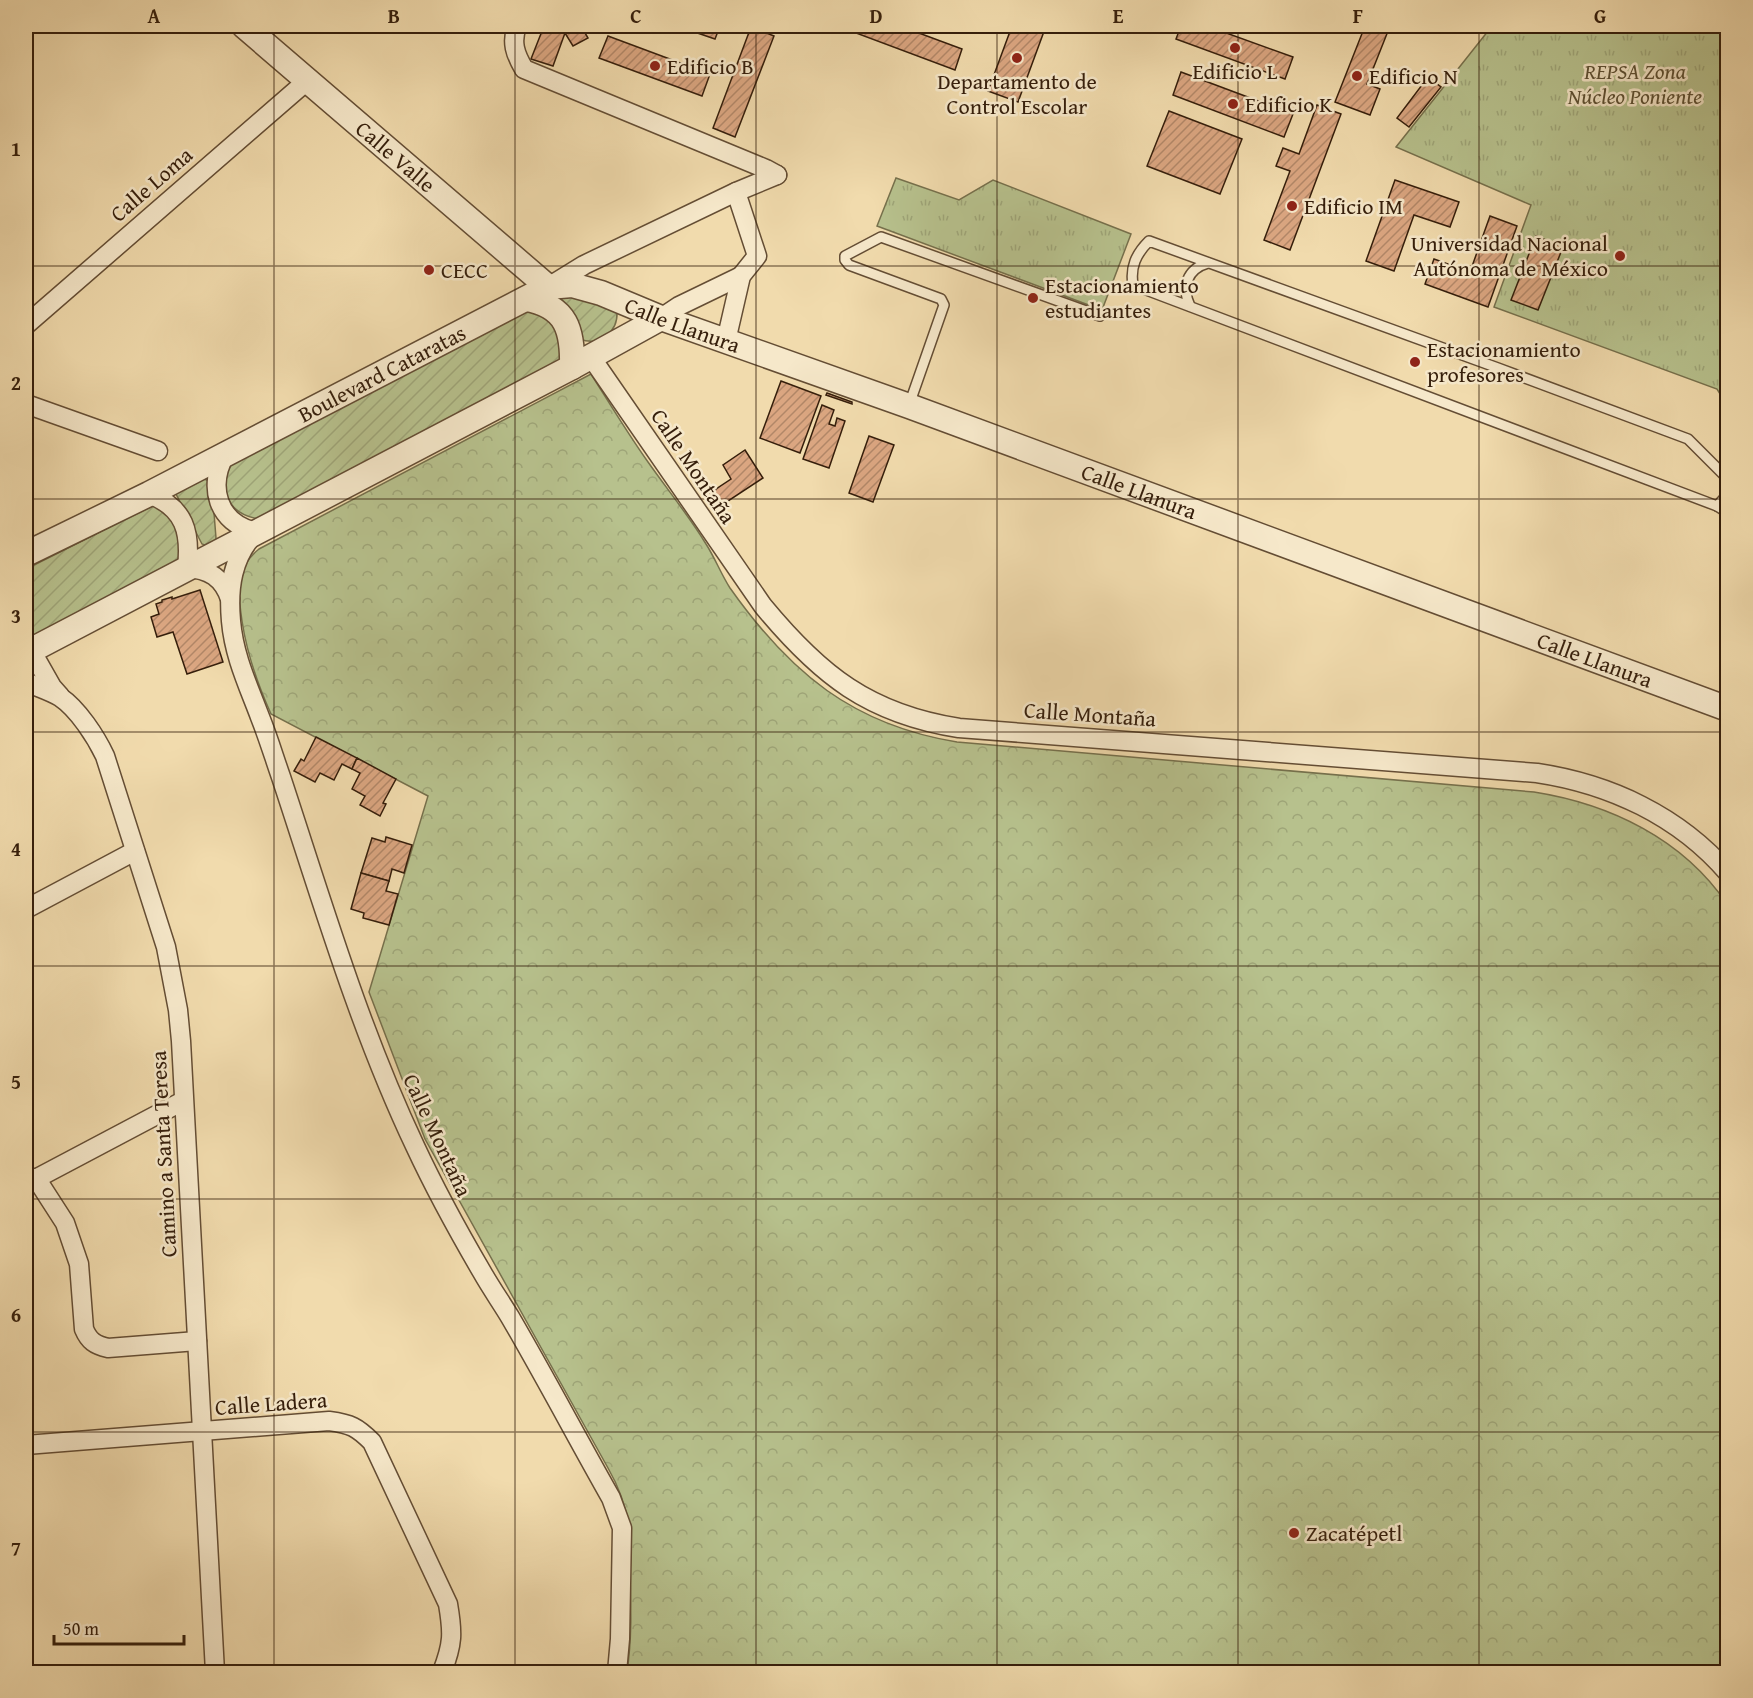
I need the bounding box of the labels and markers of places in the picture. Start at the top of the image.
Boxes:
marker: Edificio L [1228,41,1242,55]
place label: Edificio B [667,50,754,82]
marker: Departamento de Control Escolar [1010,51,1024,65]
place label: Edificio L [1192,55,1278,87]
marker: Edificio B [648,59,662,73]
place label: Edificio N [1369,60,1458,92]
place label: Departamento de Control Escolar [937,65,1097,122]
marker: Edificio N [1350,69,1364,83]
place label: Edificio K [1245,88,1332,120]
marker: Edificio K [1226,97,1240,111]
place label: Edificio IM [1304,190,1403,222]
marker: Edificio IM [1285,199,1299,213]
place label: Universidad Nacional Autónoma de México [1411,227,1608,284]
marker: Universidad Nacional Autónoma de México [1613,249,1627,263]
place label: CECC [441,254,488,286]
marker: CECC [422,263,436,277]
place label: Estacionamiento estudiantes [1045,269,1199,326]
marker: Estacionamiento estudiantes [1026,291,1040,305]
place label: Estacionamiento profesores [1427,333,1581,390]
marker: Estacionamiento profesores [1408,355,1422,369]
place label: Zacatépetl [1306,1517,1402,1549]
marker: Zacatépetl [1287,1526,1301,1540]

